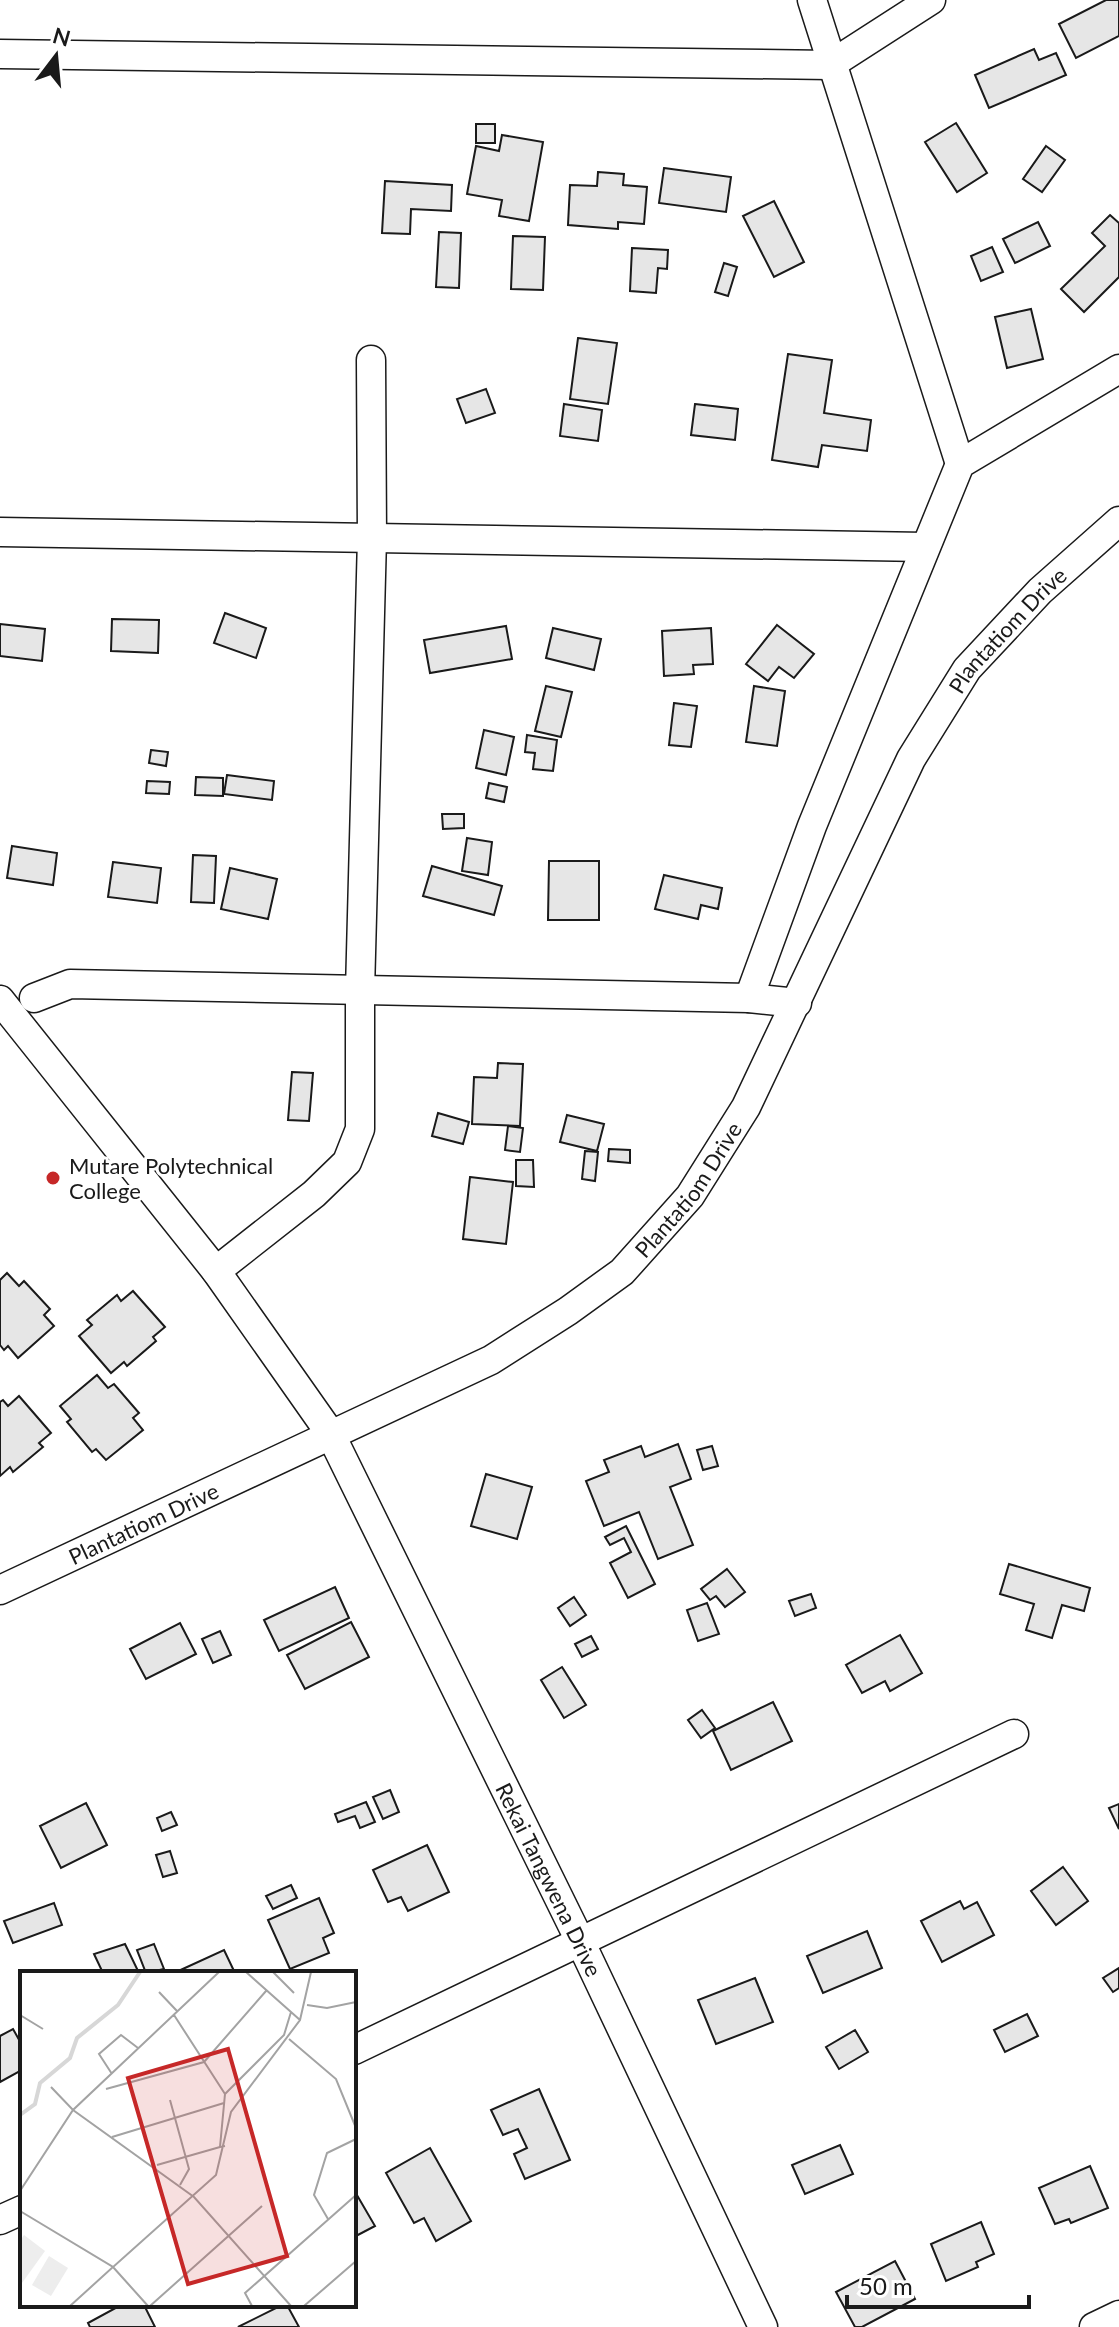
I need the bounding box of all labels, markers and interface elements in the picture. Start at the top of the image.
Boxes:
north arrow [16,16,96,96]
text: N [50,21,74,52]
street label: Plantatiom Drive [942,561,1071,698]
street label: Plantatiom Drive [628,1117,747,1263]
place label: Mutare Polytechnical College [69,1152,273,1204]
marker: Mutare Polytechnical College [44,1169,62,1187]
street label: Plantatiom Drive [64,1476,222,1570]
street label: Rekai Tangwena Drive [491,1778,608,1981]
inset map [20,1971,356,2307]
scale bar [847,2259,1029,2309]
text: 50 m [859,2271,913,2300]

